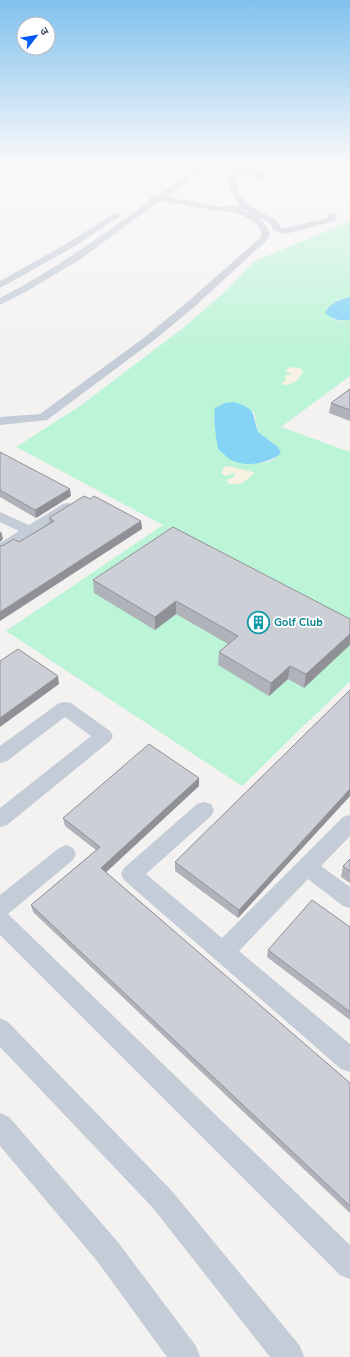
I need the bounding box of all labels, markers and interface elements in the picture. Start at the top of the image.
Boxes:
north arrow [16,16,56,56]
text: उ [36,24,53,38]
building icon: Golf Club [246,609,272,635]
place label: Golf Club [274,615,323,630]

